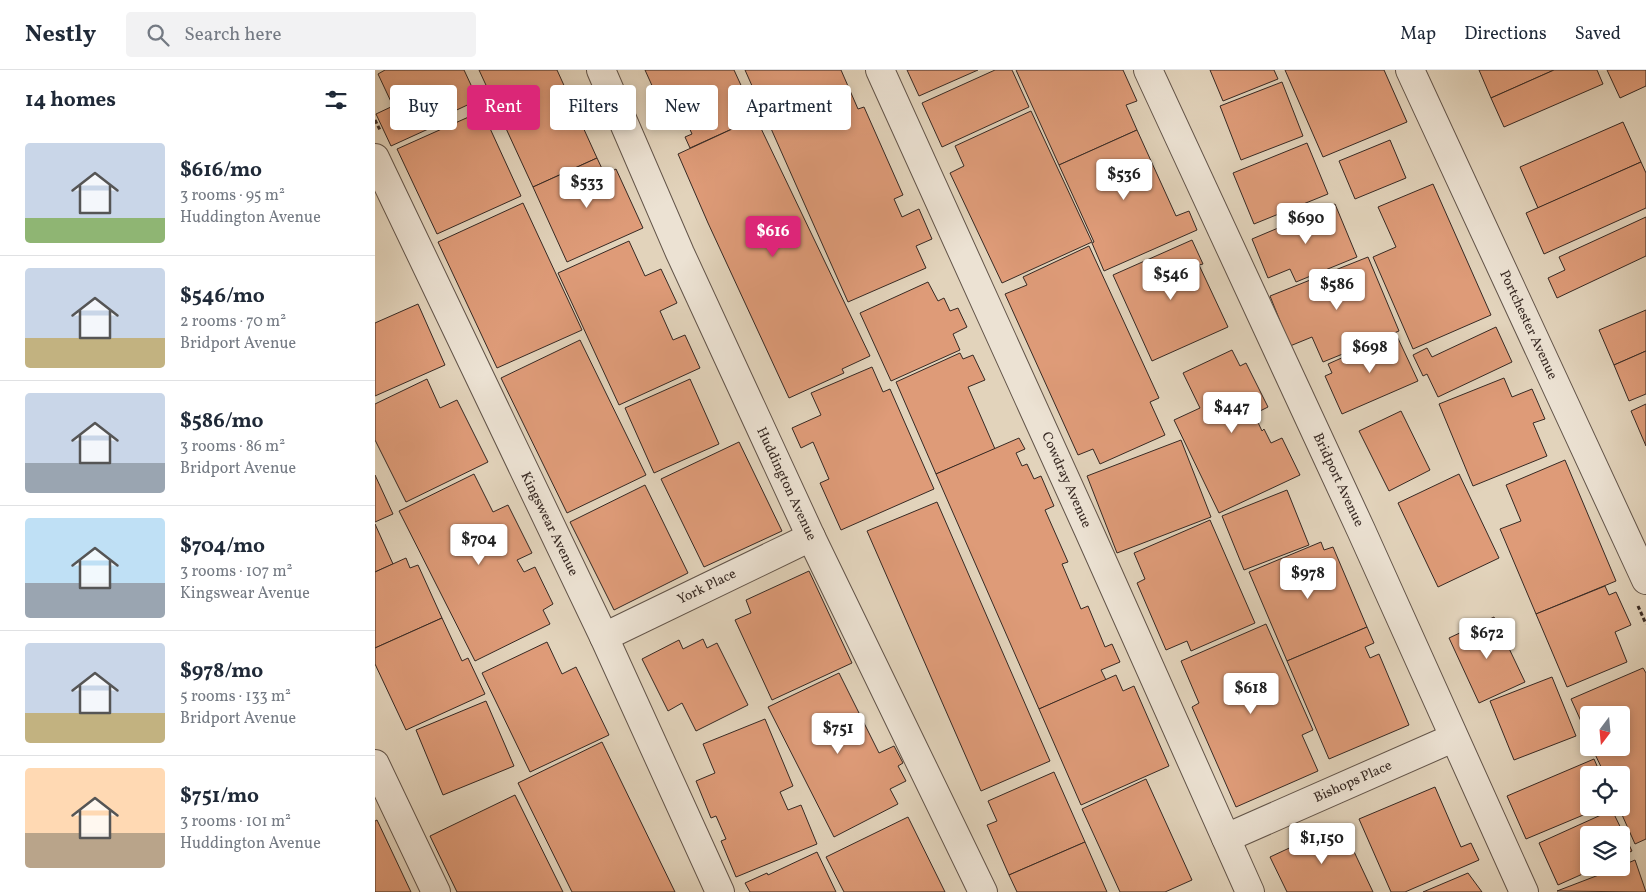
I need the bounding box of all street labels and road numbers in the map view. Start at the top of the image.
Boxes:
street label: Portchester Avenue [1494,267,1562,383]
street label: Huddington Avenue [751,424,821,544]
street label: Cowdray Avenue [1036,429,1096,531]
street label: Bridport Avenue [1308,430,1368,530]
street label: Kingswear Avenue [516,469,583,580]
street label: York Place [674,564,740,609]
street label: Bishops Place [1311,756,1395,808]

